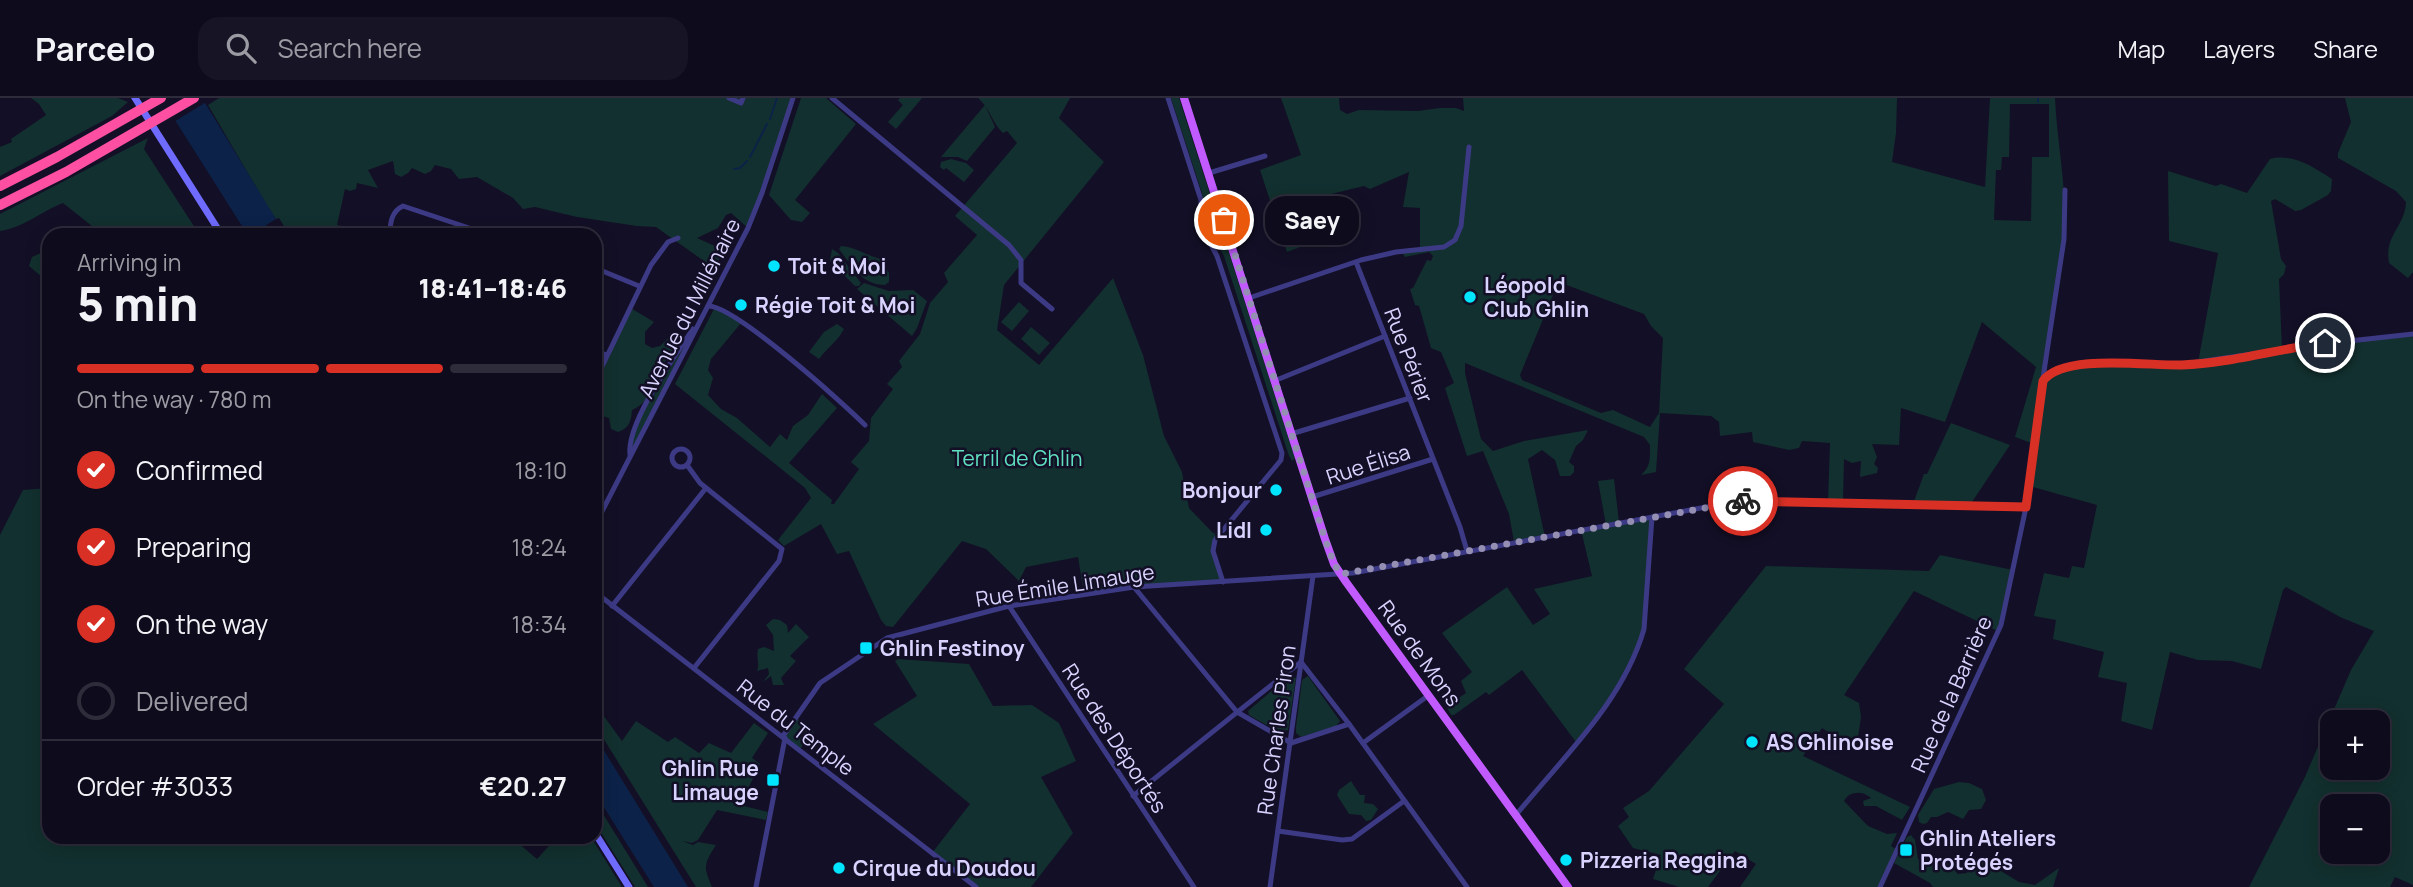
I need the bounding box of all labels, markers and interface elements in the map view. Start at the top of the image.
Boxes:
search box [198,17,688,80]
text: Parcelo [35,26,156,71]
icon: search [222,29,260,67]
text: Search here [278,30,422,66]
text: Map [2118,32,2165,65]
text: Layers [2203,32,2275,65]
text: Share [2313,32,2378,65]
pin [1194,190,1254,250]
callout: Saey [1266,195,1360,244]
icon: bag [1205,201,1243,239]
text: Saey [1284,204,1340,236]
street label: Avenue du Millénaire [632,213,746,403]
text: Arriving in [77,246,182,278]
place label: Toit & Moi [788,252,886,280]
marker: Toit & Moi [766,258,782,274]
text: 18:41–18:46 [418,270,567,306]
place label: Léopold Club Ghlin [1484,271,1589,323]
text: 5 min [77,272,198,335]
marker: Léopold Club Ghlin [1462,289,1478,305]
place label: Régie Toit & Moi [755,291,915,319]
marker: Régie Toit & Moi [733,297,749,313]
street label: Rue Périer [1378,304,1440,407]
pin [2295,313,2355,373]
icon: home [2306,324,2344,362]
text: On the way · 780 m [77,383,271,415]
street label: Rue Élisa [1322,437,1414,491]
park label: Terril de Ghlin [952,444,1082,472]
icon: check [77,451,115,489]
text: Confirmed [136,452,263,488]
text: 18:10 [515,454,567,486]
courier [1708,466,1778,536]
place label: Bonjour [1182,476,1262,504]
marker: Bonjour [1268,482,1284,498]
icon: bike [1724,482,1762,520]
place label: Lidl [1216,516,1252,544]
marker: Lidl [1258,522,1274,538]
icon: check [77,528,115,566]
text: Preparing [136,529,252,565]
text: 18:24 [512,531,567,563]
street label: Rue Émile Limauge [974,557,1156,613]
street label: Rue de Mons [1372,594,1468,712]
icon: check [77,605,115,643]
text: On the way [136,606,268,642]
text: 18:34 [512,608,567,640]
street label: Rue de la Barrière [1904,611,1998,777]
place label: Ghlin Festinoy [880,634,1025,662]
marker: Ghlin Festinoy [858,640,874,656]
street label: Rue Charles Piron [1250,643,1302,817]
street label: Rue des Déportés [1056,658,1174,818]
street label: Rue du Temple [732,672,860,782]
text: Delivered [136,683,248,719]
map controls [2320,710,2390,864]
button: + [2320,710,2390,780]
place label: AS Ghlinoise [1766,728,1894,756]
marker: AS Ghlinoise [1744,734,1760,750]
place label: Ghlin Rue Limauge [662,754,759,806]
text: Order #3033 [77,768,233,804]
text: €20.27 [479,768,567,804]
marker: Ghlin Rue Limauge [765,772,781,788]
button: − [2320,794,2390,864]
place label: Ghlin Ateliers Protégés [1920,824,2056,876]
marker: Ghlin Ateliers Protégés [1898,842,1914,858]
place label: Pizzeria Reggina [1580,846,1748,874]
marker: Pizzeria Reggina [1558,852,1574,868]
place label: Cirque du Doudou [853,854,1036,882]
marker: Cirque du Doudou [831,860,847,876]

